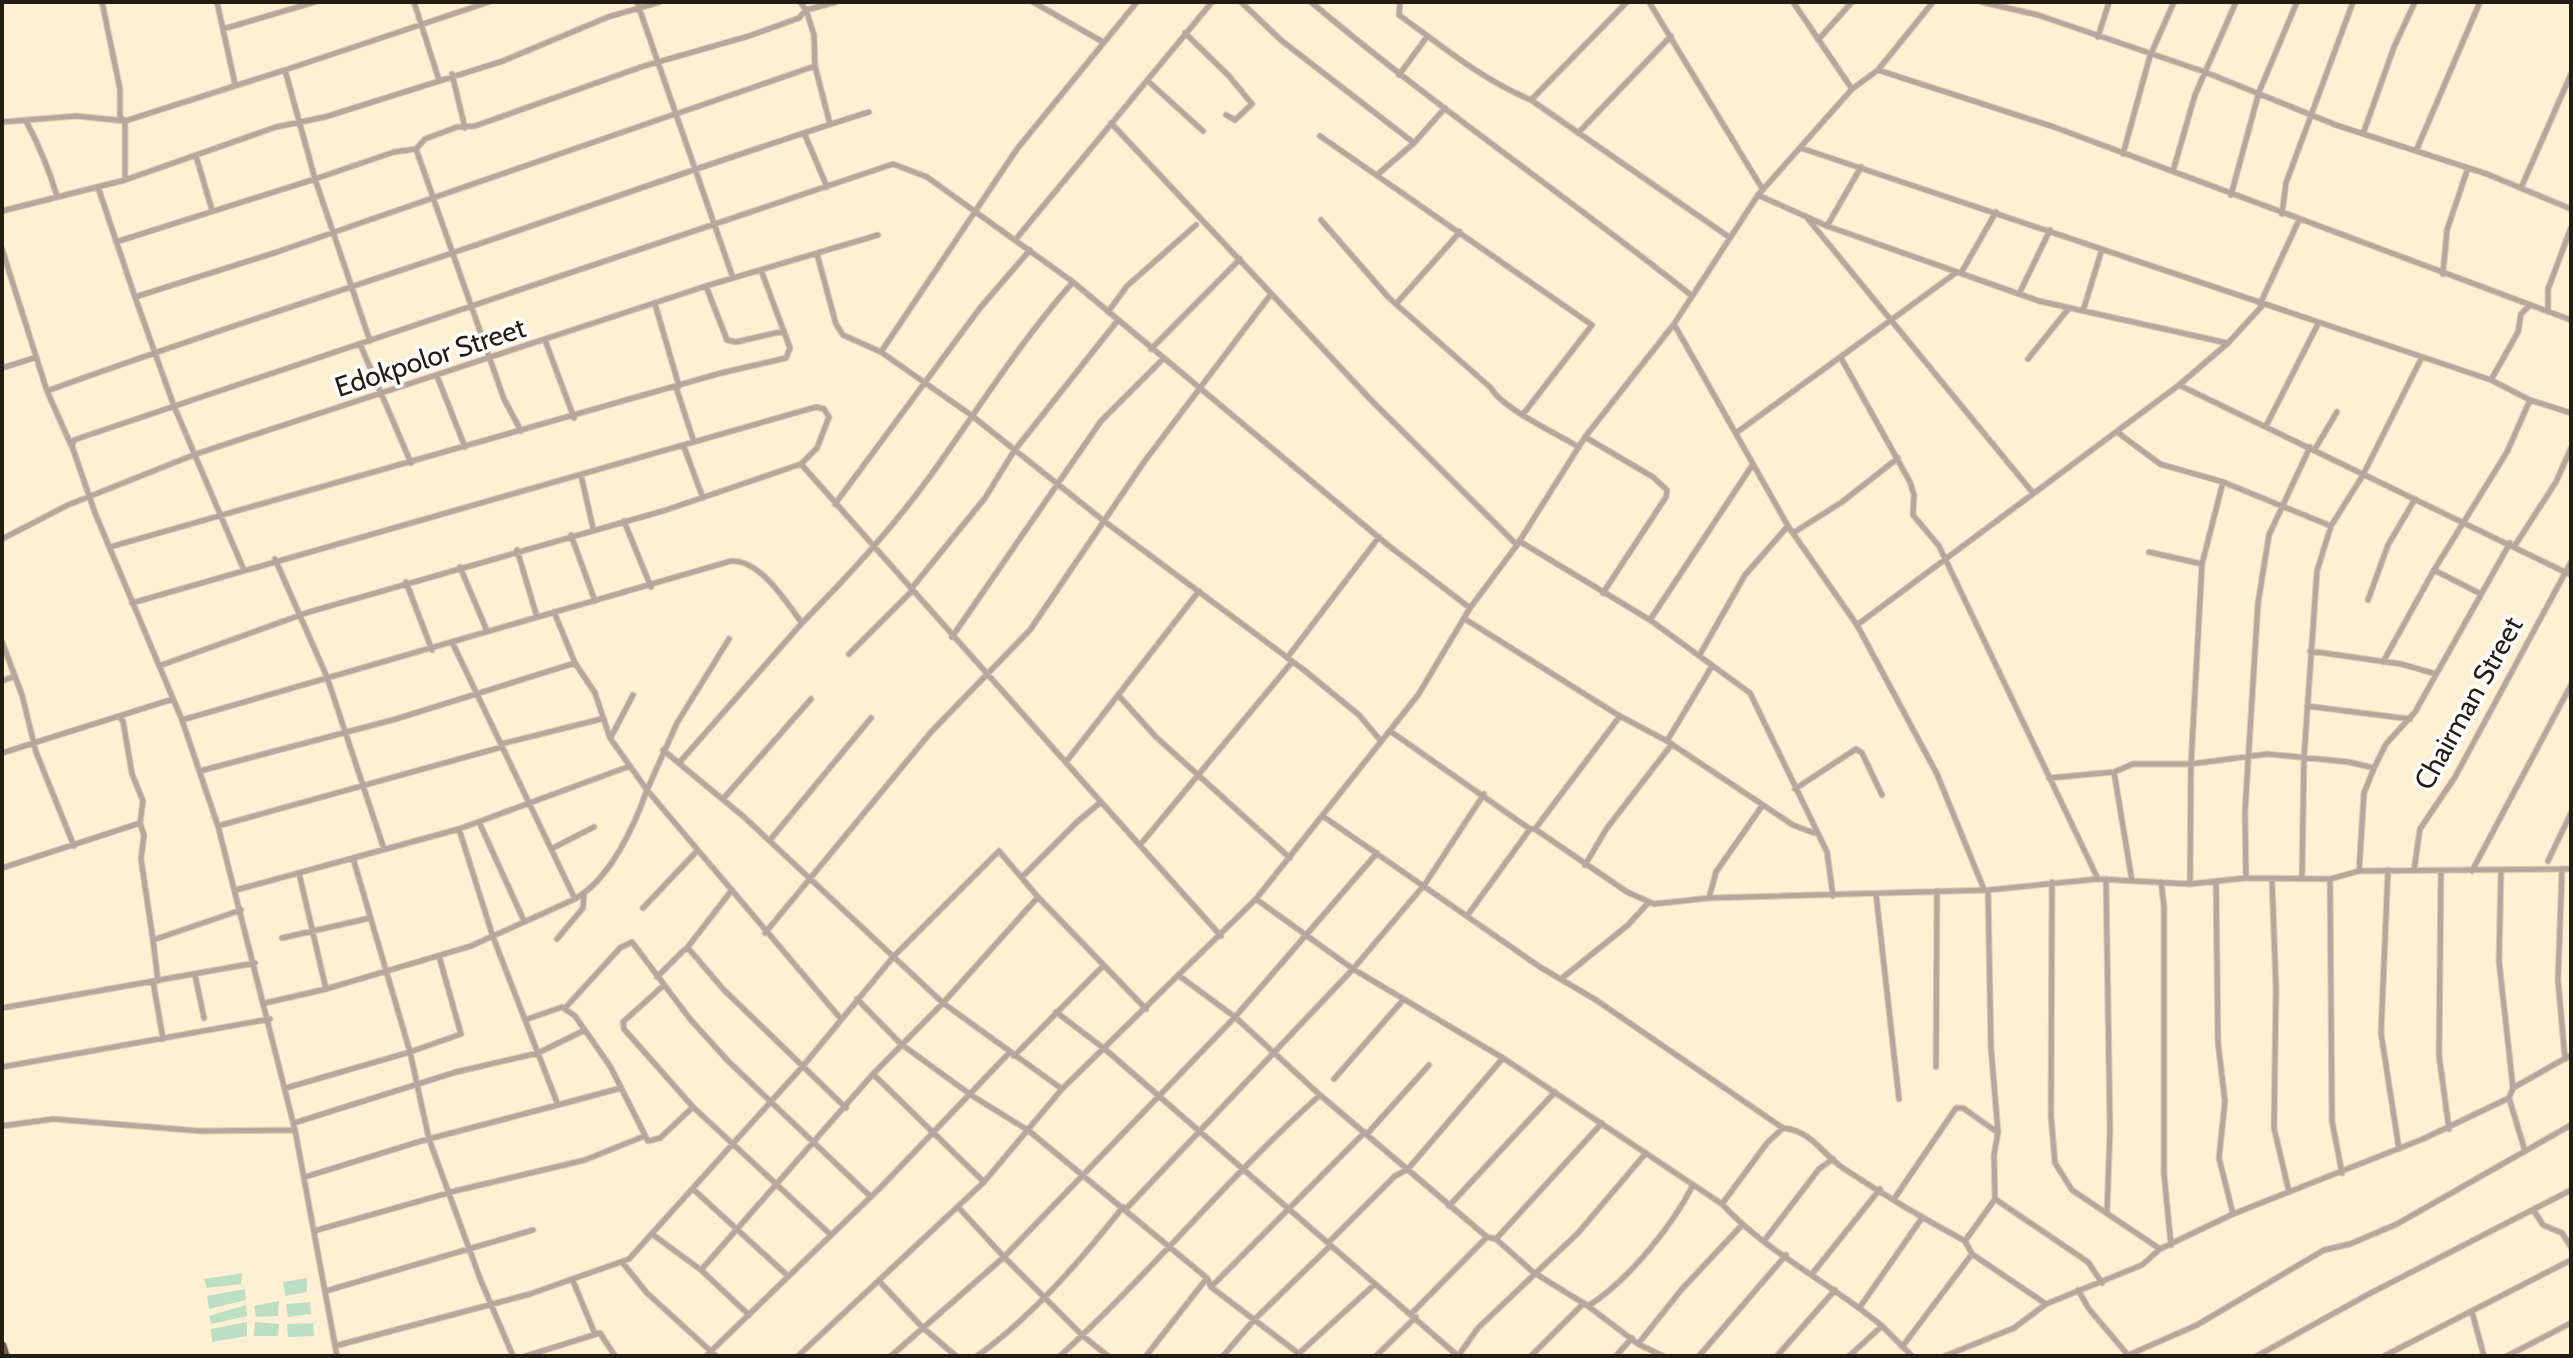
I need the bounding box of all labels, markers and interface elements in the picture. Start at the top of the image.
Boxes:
street label: Edokpolor Street [330,310,530,404]
street label: Chairman Street [2406,611,2530,795]

